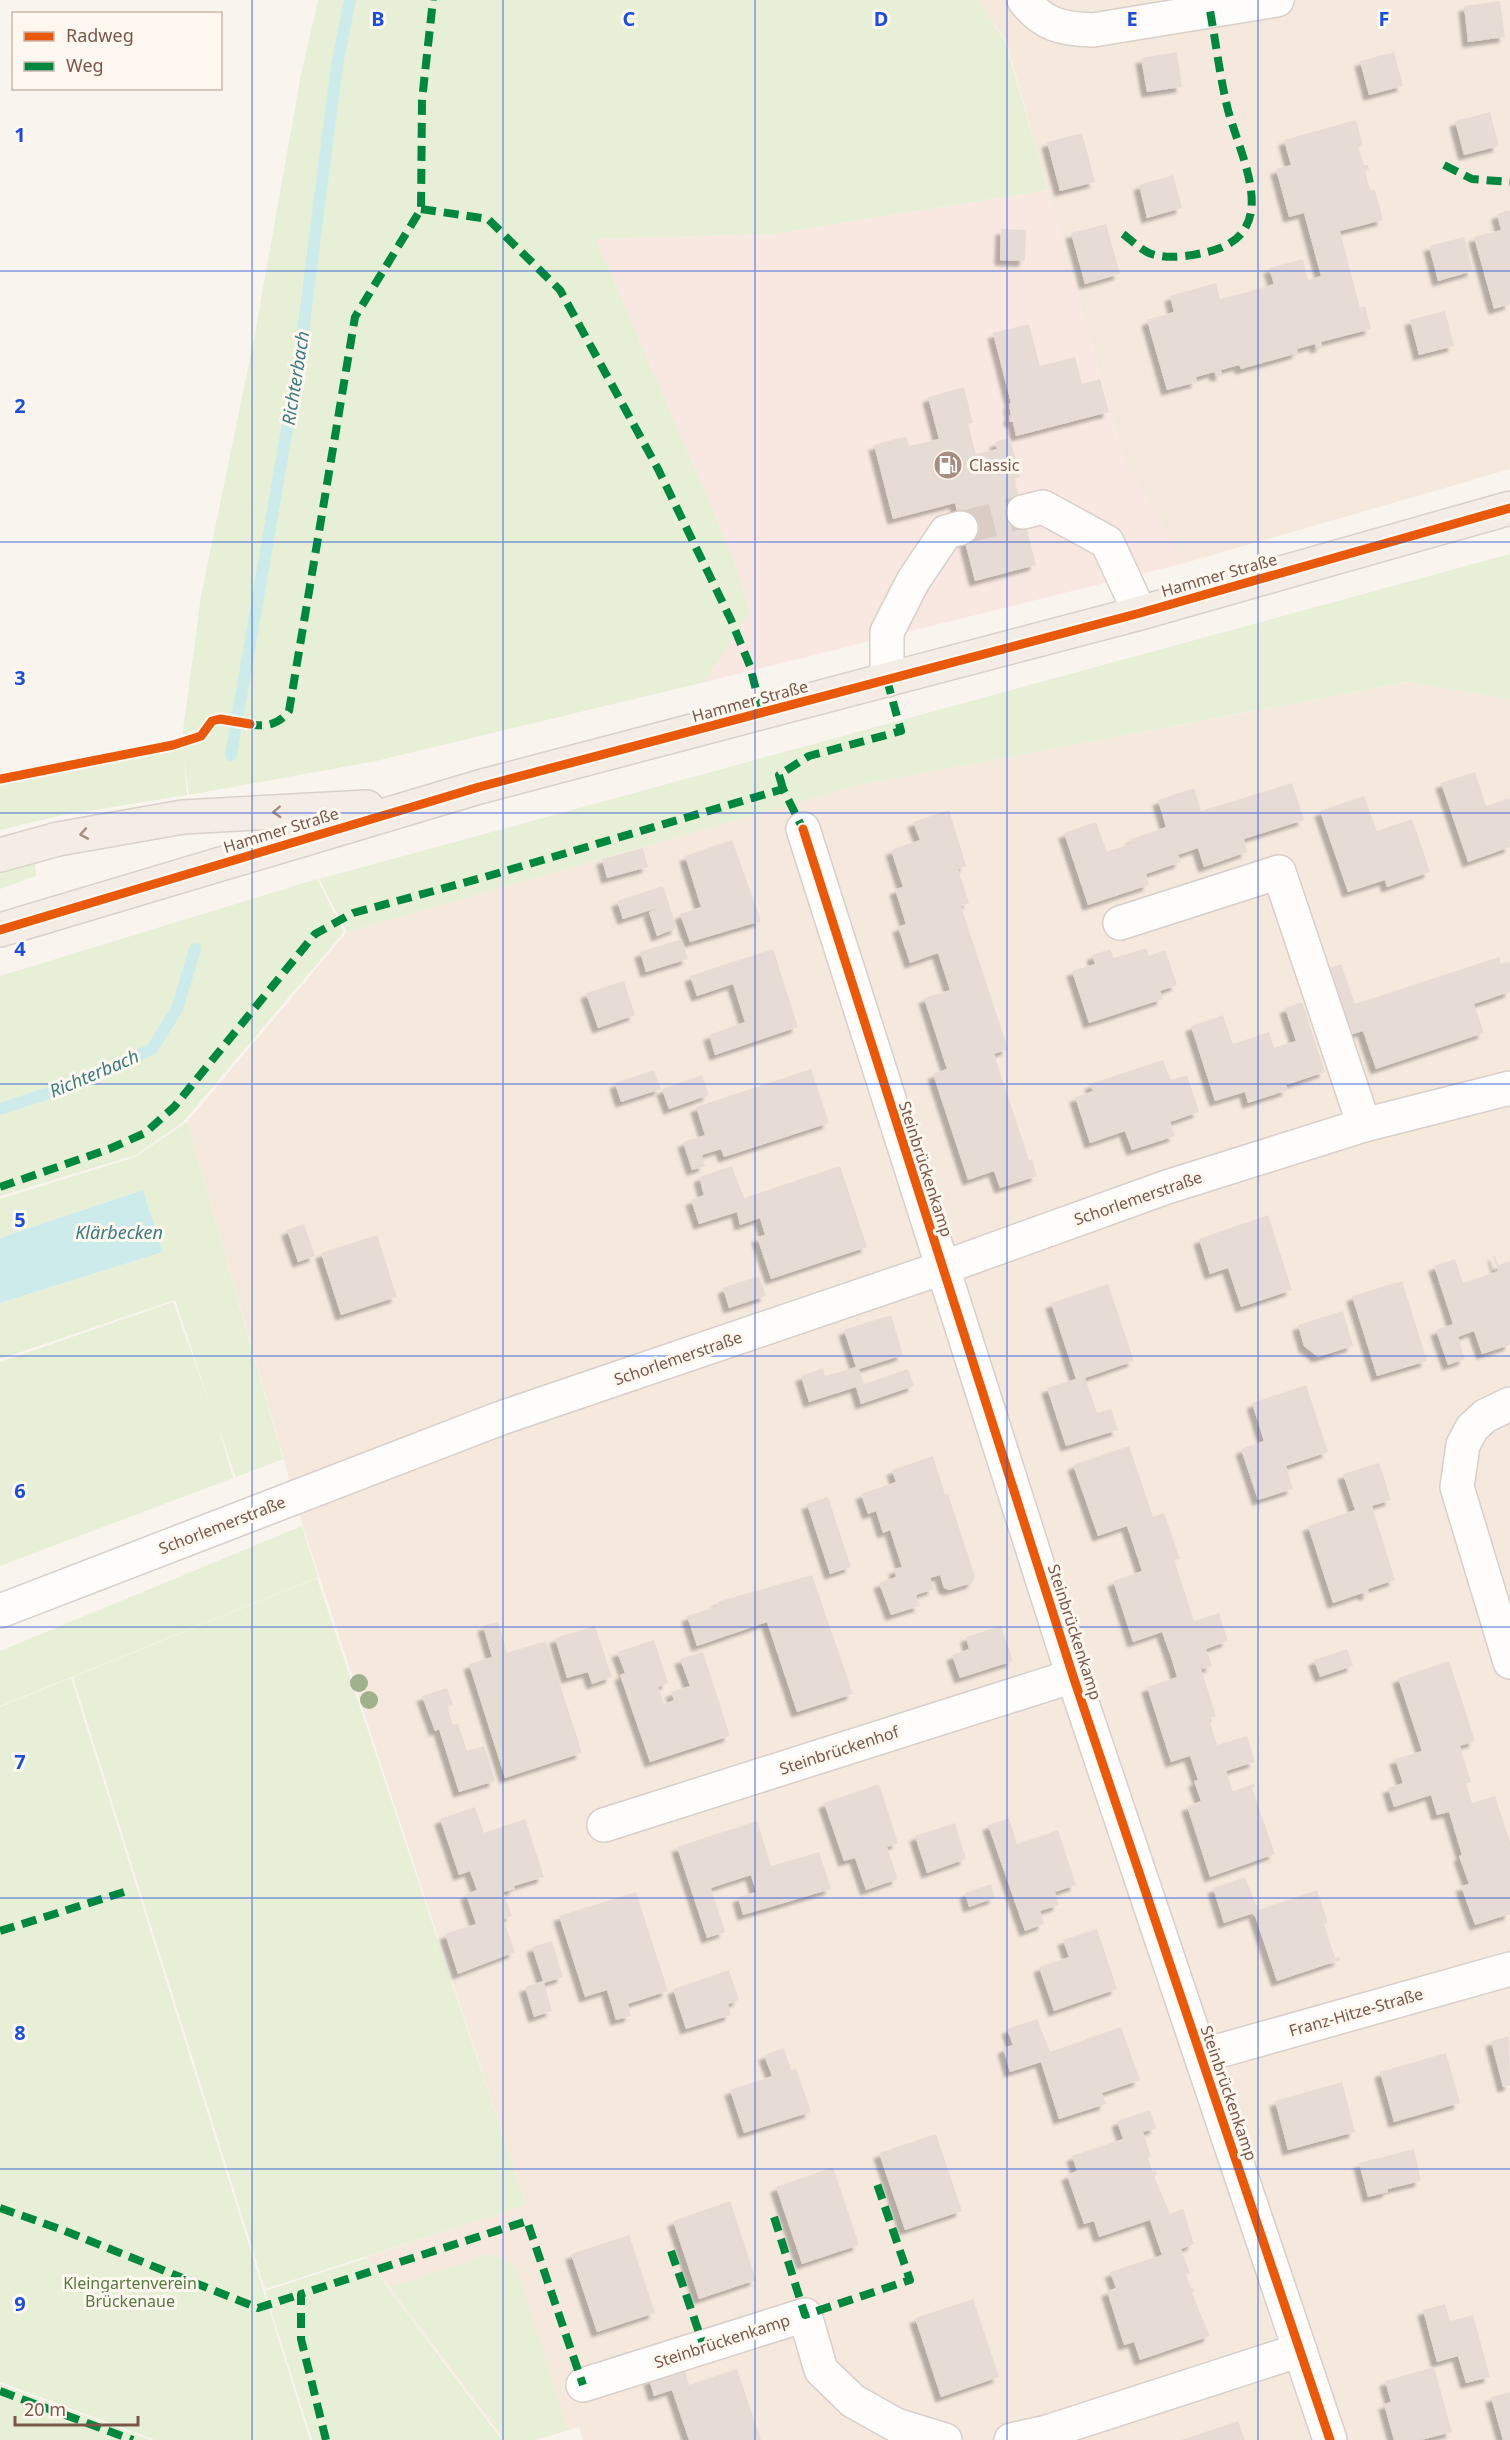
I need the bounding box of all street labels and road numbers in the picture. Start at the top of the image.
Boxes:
street label: Hammer Straße [1159,548,1279,602]
street label: Hammer Straße [689,675,811,727]
street label: Hammer Straße [221,802,341,858]
street label: Steinbrückenkamp [894,1098,958,1240]
street label: Schorlemerstraße [1071,1166,1205,1230]
street label: Schorlemerstraße [611,1326,745,1390]
street label: Schorlemerstraße [155,1491,289,1559]
street label: Steinbrückenkamp [1043,1561,1107,1703]
street label: Steinbrückenhof [777,1720,903,1780]
street label: Franz-Hitze-Straße [1286,1982,1426,2042]
street label: Steinbrückenkamp [1196,2023,1262,2163]
street label: Steinbrückenkamp [651,2309,793,2373]

